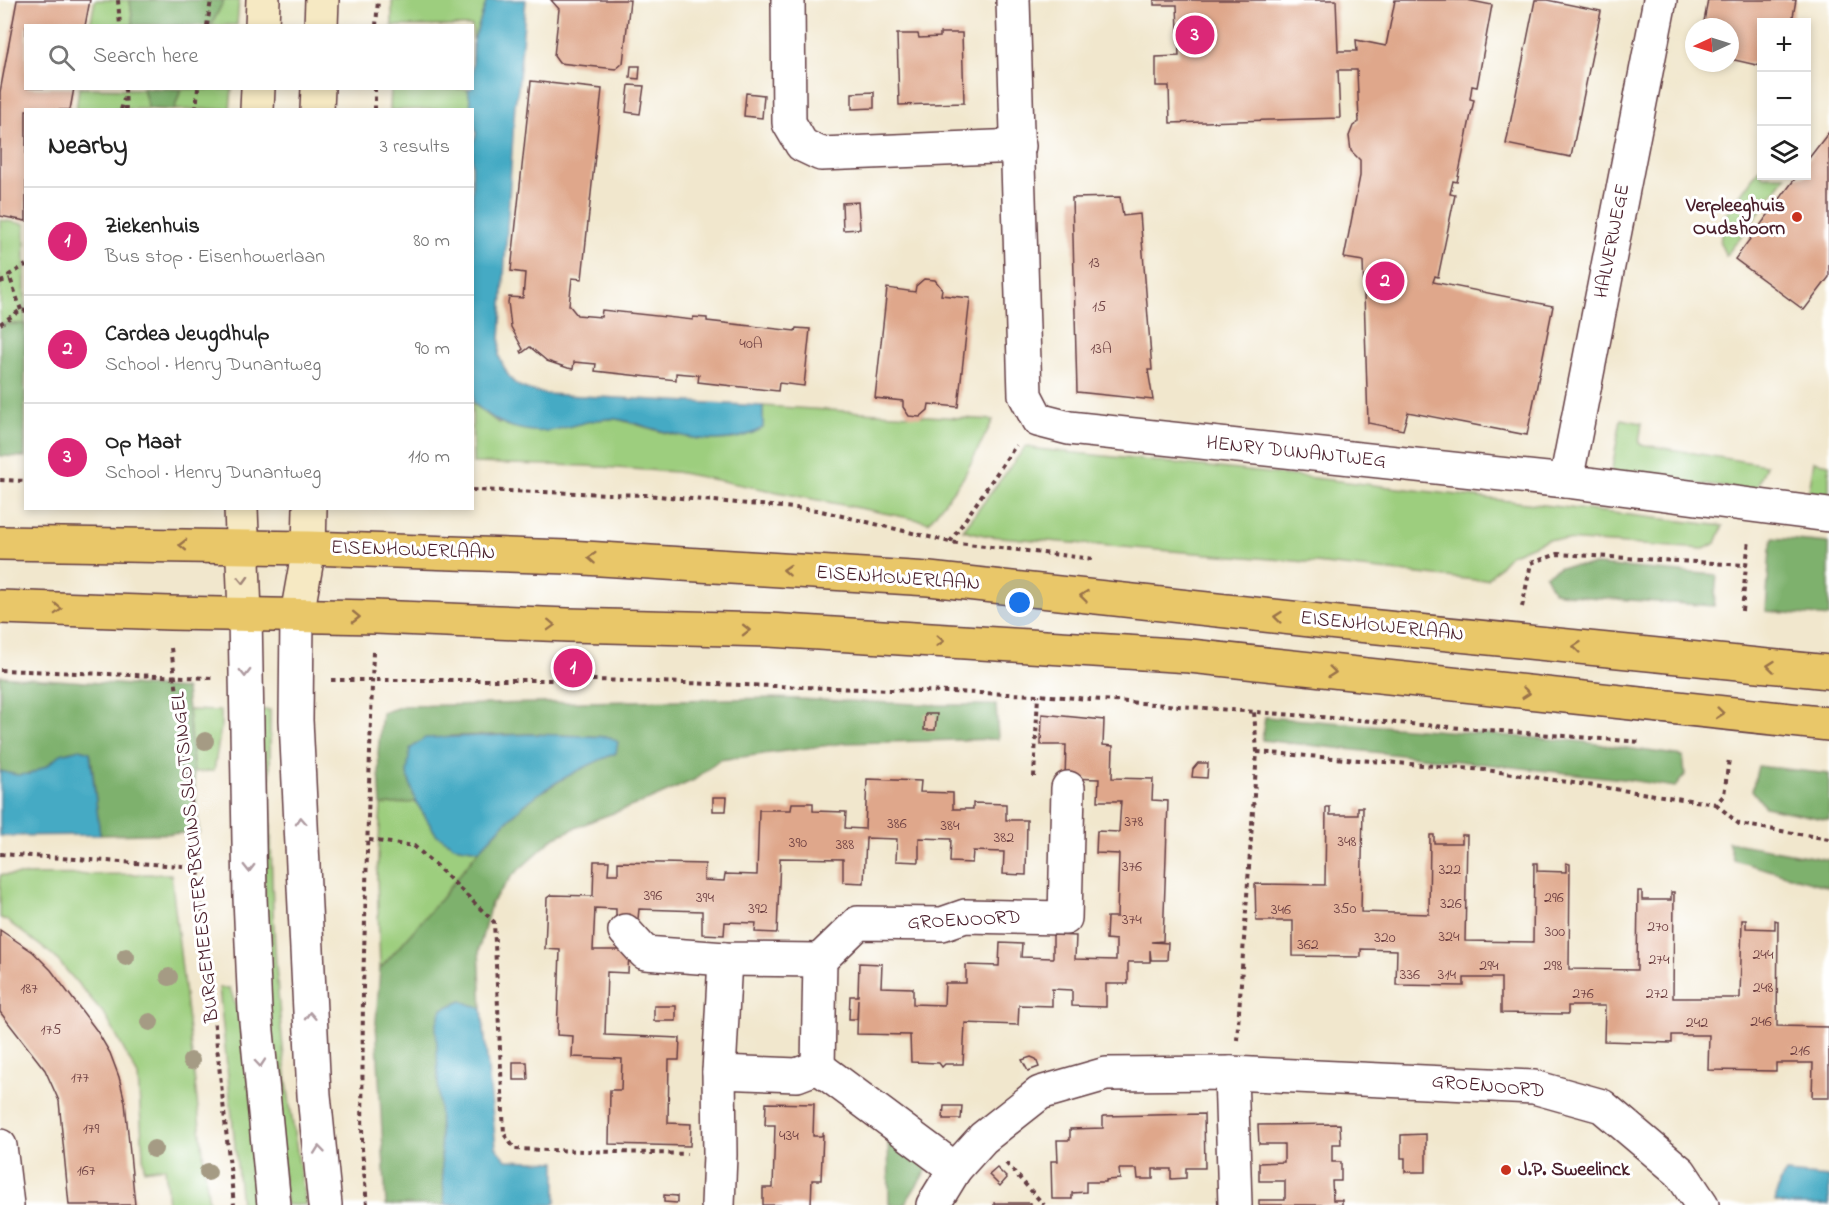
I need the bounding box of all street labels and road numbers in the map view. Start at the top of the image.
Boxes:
street label: HALVERWEGE [1588,181,1638,301]
street label: HENRY DUNANTWEG [1205,429,1387,477]
street label: EISENHOWERLAAN [330,534,496,568]
street label: EISENHOWERLAAN [815,559,981,599]
street label: EISENHOWERLAAN [1299,604,1465,650]
street label: BURGEMEESTER BRUINS SLOTSINGEL [164,690,228,1025]
street label: GROENOORD [907,904,1021,938]
street label: GROENOORD [1430,1068,1546,1106]

